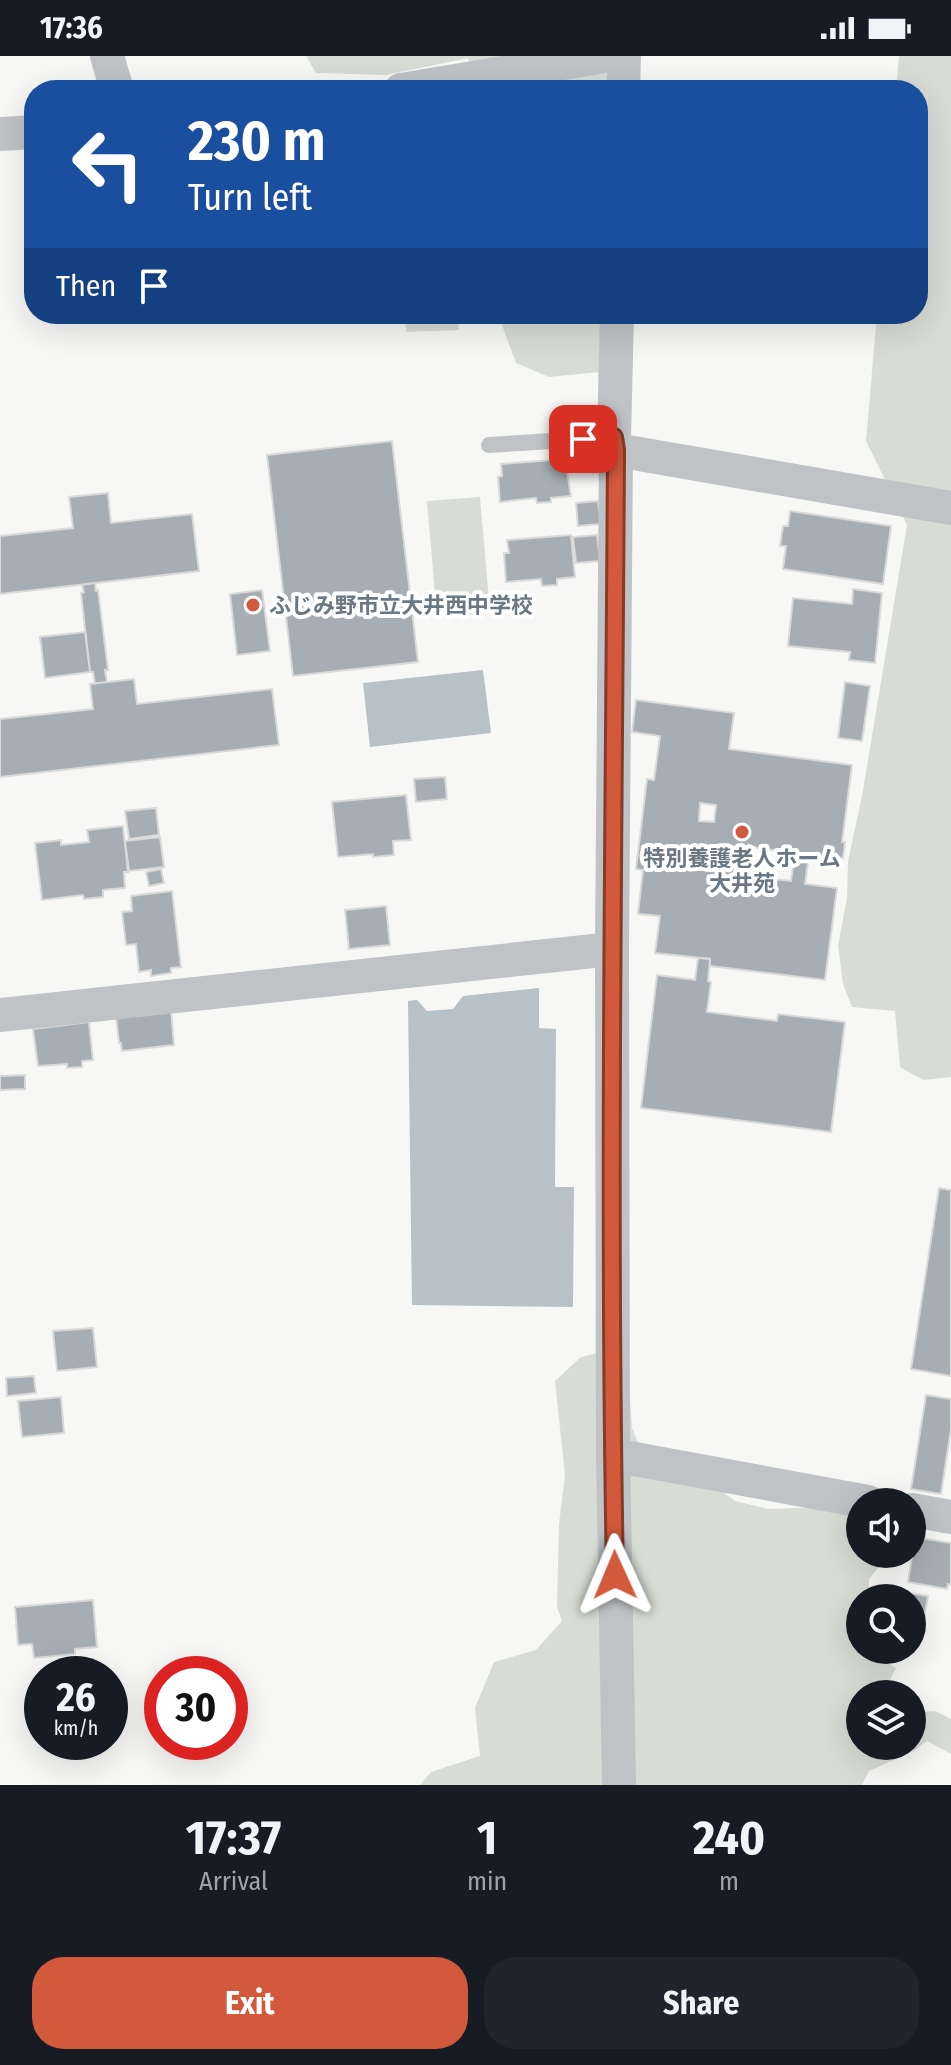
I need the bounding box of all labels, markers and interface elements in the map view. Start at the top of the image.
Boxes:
text: 17:36 [40,10,103,46]
text: 230 m [188,108,325,175]
icon: left [56,112,160,216]
text: Turn left [188,176,312,220]
icon: arrive [132,264,176,308]
text: Then [56,268,116,304]
pin [549,405,617,473]
icon: arrive [561,417,605,461]
place label: ふじみ野市立大井西中学校 [269,592,533,619]
marker: ふじみ野市立大井西中学校 [244,596,262,614]
marker: 特別養護老人ホーム 大井苑 [733,823,751,841]
place label: 特別養護老人ホーム 大井苑 [643,845,841,897]
map controls [846,1488,926,1760]
button: sound [846,1488,926,1568]
position arrow [573,1533,657,1617]
button: search [846,1584,926,1664]
speed limit sign: 30 [144,1656,248,1760]
text: 26 [56,1674,96,1722]
button: layers [846,1680,926,1760]
text: km/h [54,1716,98,1740]
text: 17:37 [186,1809,281,1867]
text: 1 [477,1809,497,1867]
text: 240 [693,1809,765,1867]
text: Arrival [199,1866,268,1897]
text: min [467,1866,507,1897]
text: m [719,1866,739,1897]
button: Exit [32,1957,468,2049]
button: Share [484,1957,919,2049]

